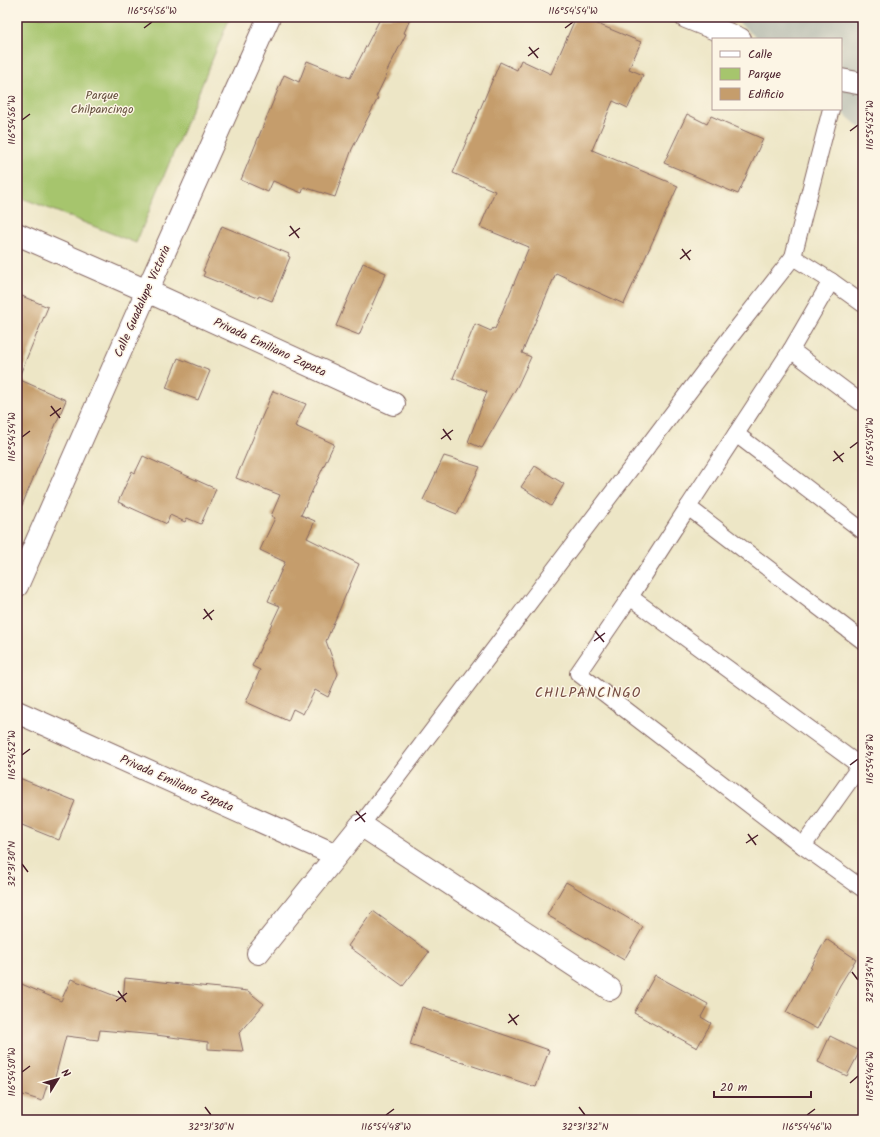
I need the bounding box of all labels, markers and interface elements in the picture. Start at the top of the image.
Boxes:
text: 116°54'56"W [127,3,177,19]
text: 116°54'54"W [548,3,598,19]
legend [712,38,842,110]
text: Calle [748,45,773,64]
text: Parque [748,65,782,84]
text: Edificio [748,85,784,104]
park label: Parque Chilpancingo [71,86,133,119]
text: 116°54'56"W [4,95,20,145]
text: 116°54'52"W [862,100,878,150]
street label: Calle Guadalupe Victoria [109,242,176,360]
street label: Privada Emiliano Zapata [210,313,330,382]
text: 116°54'54"W [4,412,20,462]
text: 116°54'50"W [862,417,878,467]
district label: CHILPANCINGO [535,682,641,704]
text: 116°54'52"W [4,730,20,780]
text: 116°54'48"W [862,734,878,784]
street label: Privada Emiliano Zapata [117,750,237,817]
text: 32°31'30"N [4,841,20,887]
text: 32°31'34"N [862,957,878,1003]
text: 116°54'50"W [4,1047,20,1097]
text: 116°54'46"W [862,1051,878,1101]
north arrow [38,1059,78,1099]
text: N [56,1065,74,1082]
scale bar [714,1073,811,1099]
text: 20 m [720,1078,748,1097]
text: 32°31'30"N [188,1119,234,1135]
text: 116°54'48"W [361,1119,411,1135]
text: 32°31'32"N [562,1119,609,1135]
text: 116°54'46"W [782,1119,832,1135]

